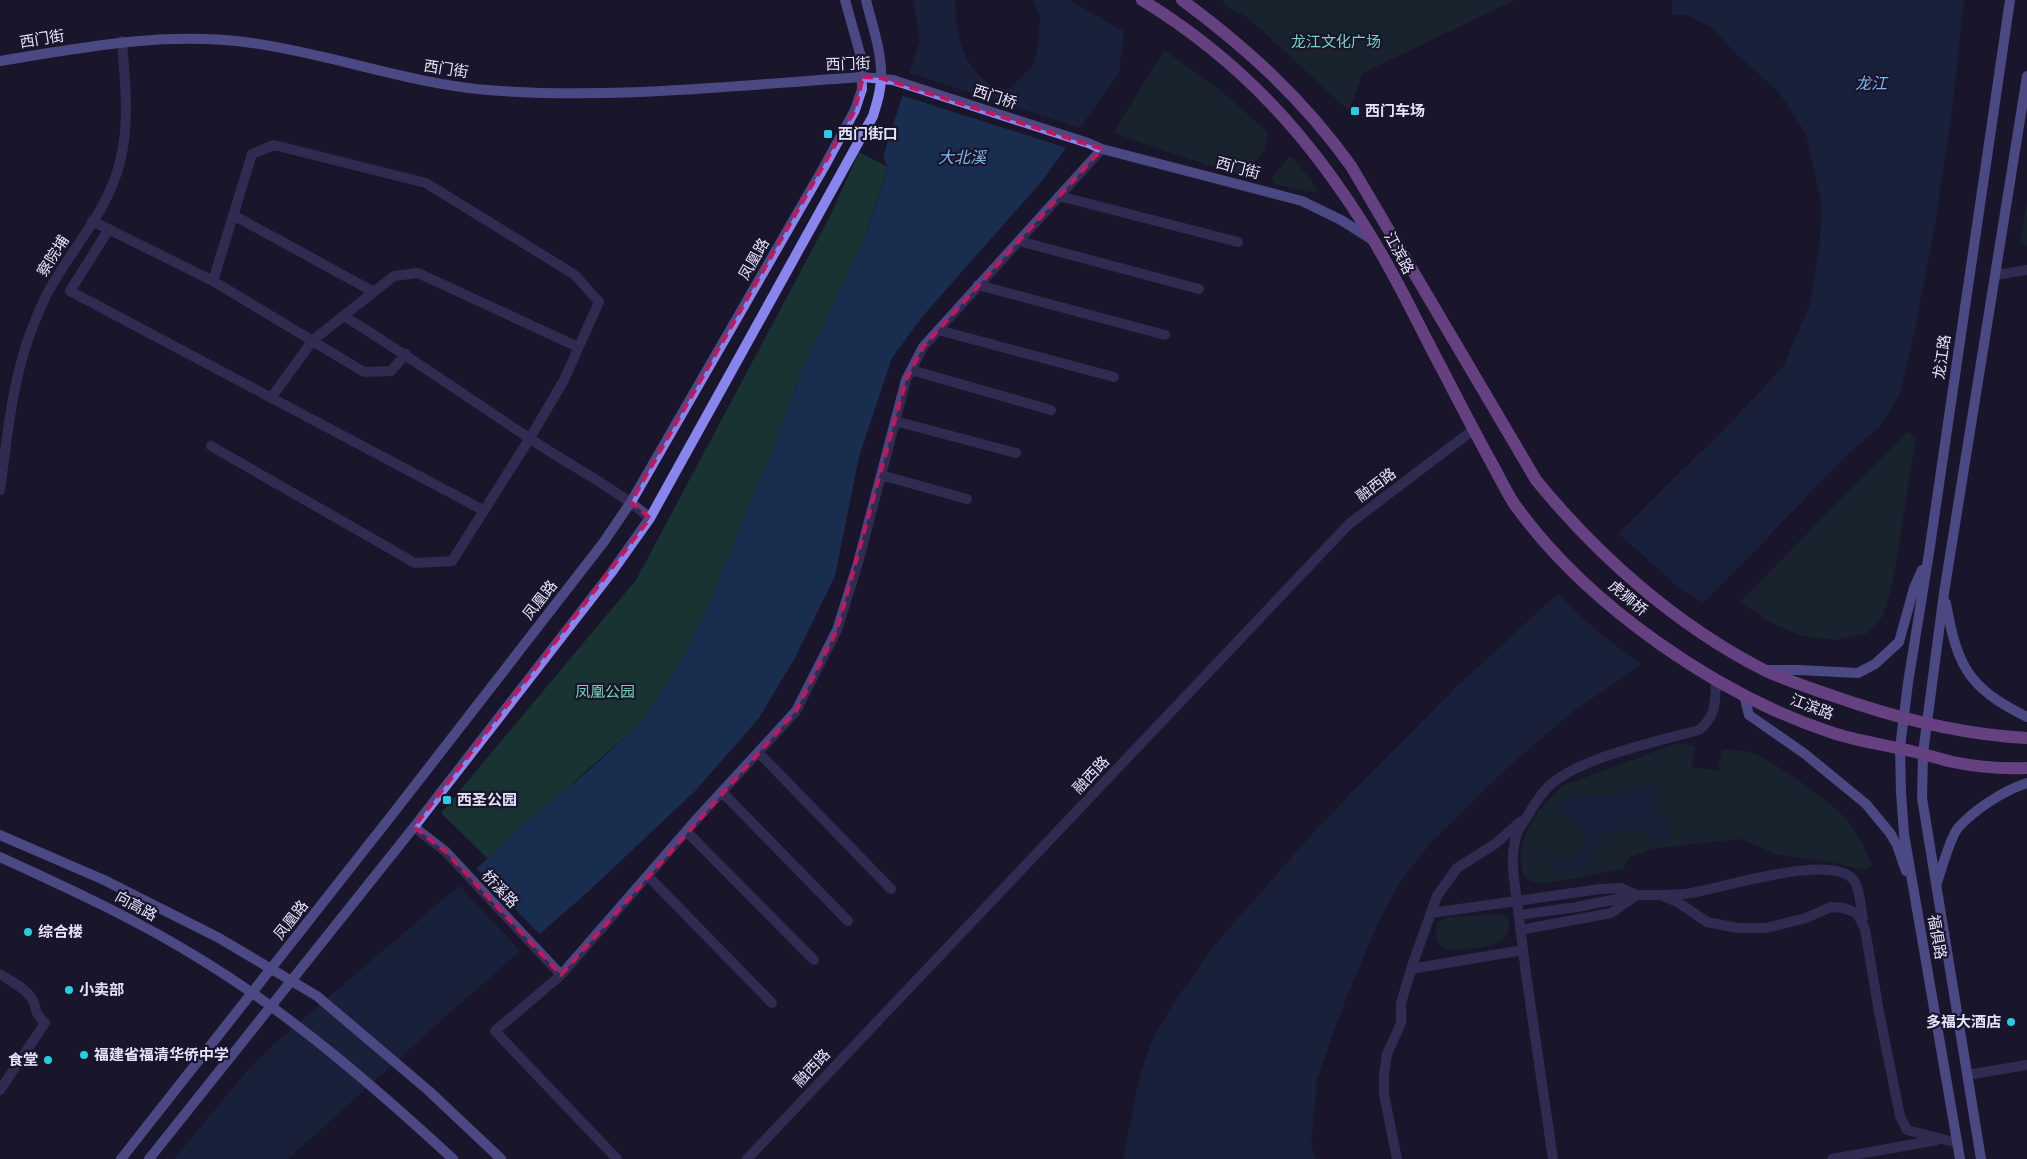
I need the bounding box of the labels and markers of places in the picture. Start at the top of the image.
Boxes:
place label: 西门车场 [1365,103,1425,122]
marker: 西门车场 [1349,105,1361,117]
place label: 西门街口 [838,126,898,145]
marker: 西门街口 [822,128,834,140]
place label: 西圣公园 [457,792,517,811]
marker: 西圣公园 [441,794,453,806]
place label: 综合楼 [38,924,83,943]
marker: 综合楼 [22,926,34,938]
place label: 小卖部 [79,982,124,1001]
marker: 小卖部 [63,984,75,996]
place label: 多福大酒店 [1926,1014,2001,1033]
marker: 多福大酒店 [2005,1016,2017,1028]
place label: 福建省福清华侨中学 [94,1046,229,1066]
marker: 福建省福清华侨中学 [78,1049,90,1061]
place label: 食堂 [8,1052,38,1071]
marker: 食堂 [42,1054,54,1066]

